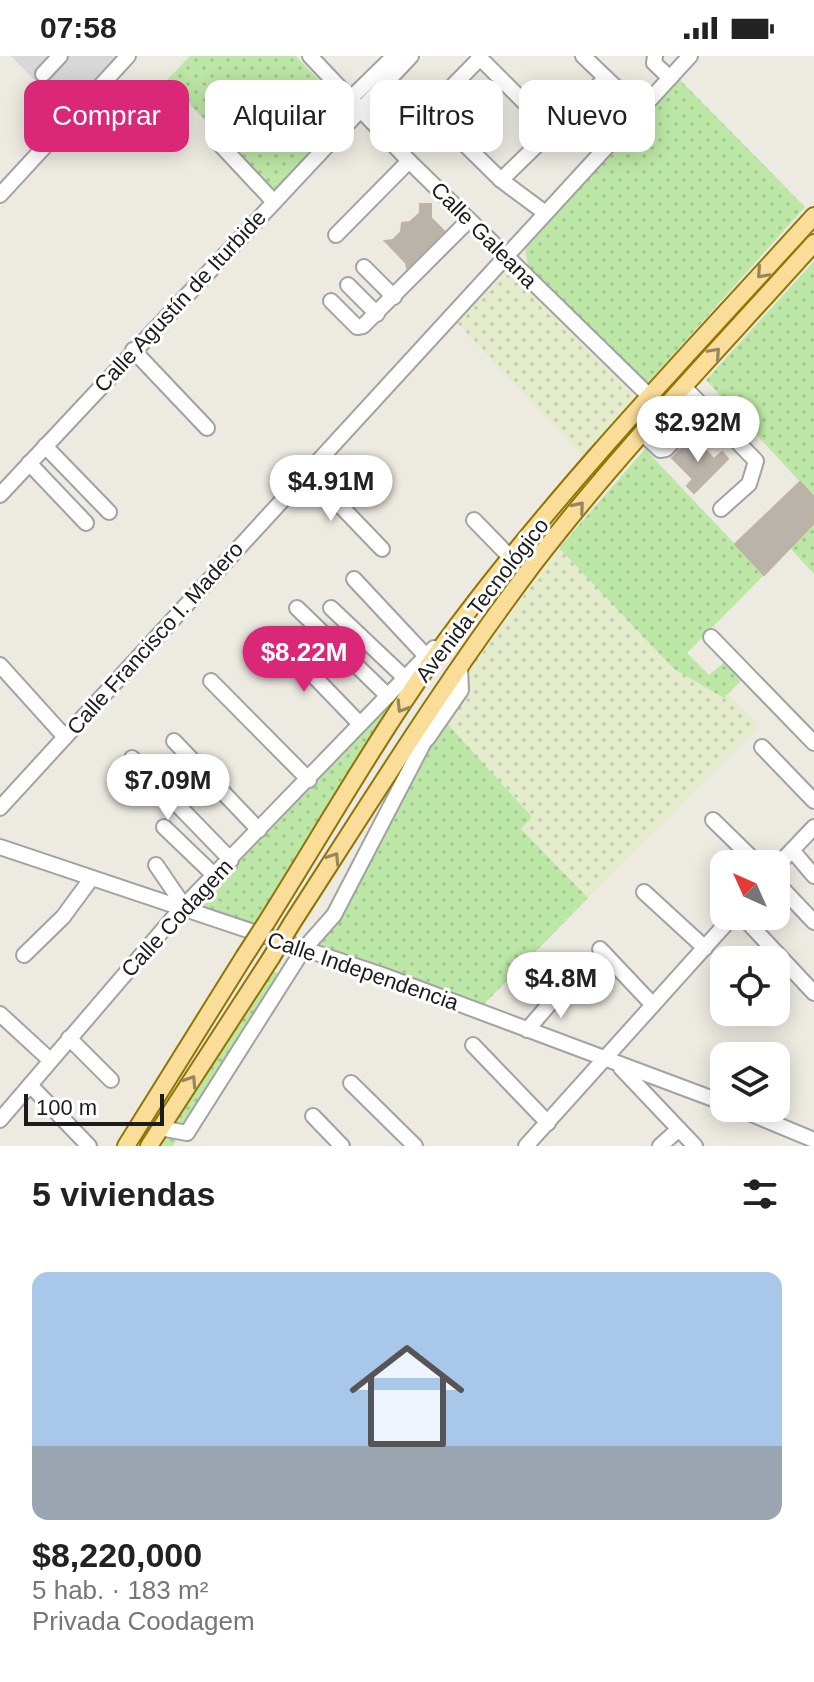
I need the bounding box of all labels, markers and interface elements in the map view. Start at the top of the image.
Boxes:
text: 07:58 [40,11,117,44]
chip: Comprar [24,80,189,152]
chip: Alquilar [205,80,354,152]
chip: Filtros [370,80,503,152]
chip: Nuevo [519,80,655,152]
street label: Calle Galeana [426,177,543,294]
street label: Calle Agustín de Iturbide [89,205,271,397]
one-way arrow [757,264,771,279]
one-way arrow [706,347,720,362]
pin: $2.92M [633,396,763,464]
text: $2.92M [655,407,741,437]
pin: $4.91M [266,455,396,523]
text: $4.91M [288,466,374,496]
one-way arrow [569,502,584,517]
street label: Avenida Tecnológico [410,513,554,687]
street label: Calle Francisco I. Madero [62,536,248,740]
pin: $8.22M [239,626,369,694]
text: $8.22M [261,637,347,667]
one-way arrow [397,698,412,713]
pin: $7.09M [103,754,233,822]
text: $7.09M [125,765,211,795]
north arrow [710,850,790,930]
map controls [710,850,790,1122]
one-way arrow [325,852,340,866]
street label: Calle Codagem [116,854,238,982]
street label: Calle Independencia [264,927,463,1016]
button: locate [710,946,790,1026]
pin: $4.8M [505,952,617,1020]
text: $4.8M [525,963,597,993]
button: layers [710,1042,790,1122]
one-way arrow [182,1075,197,1089]
scale bar [24,1090,164,1126]
text: 100 m [36,1095,97,1120]
icon: filters [738,1172,782,1216]
text: 5 viviendas [32,1175,215,1213]
icon: home [335,1324,479,1468]
text: $8,220,000 [32,1536,202,1574]
text: 5 hab. · 183 m² [32,1575,208,1605]
text: Privada Coodagem [32,1606,255,1636]

